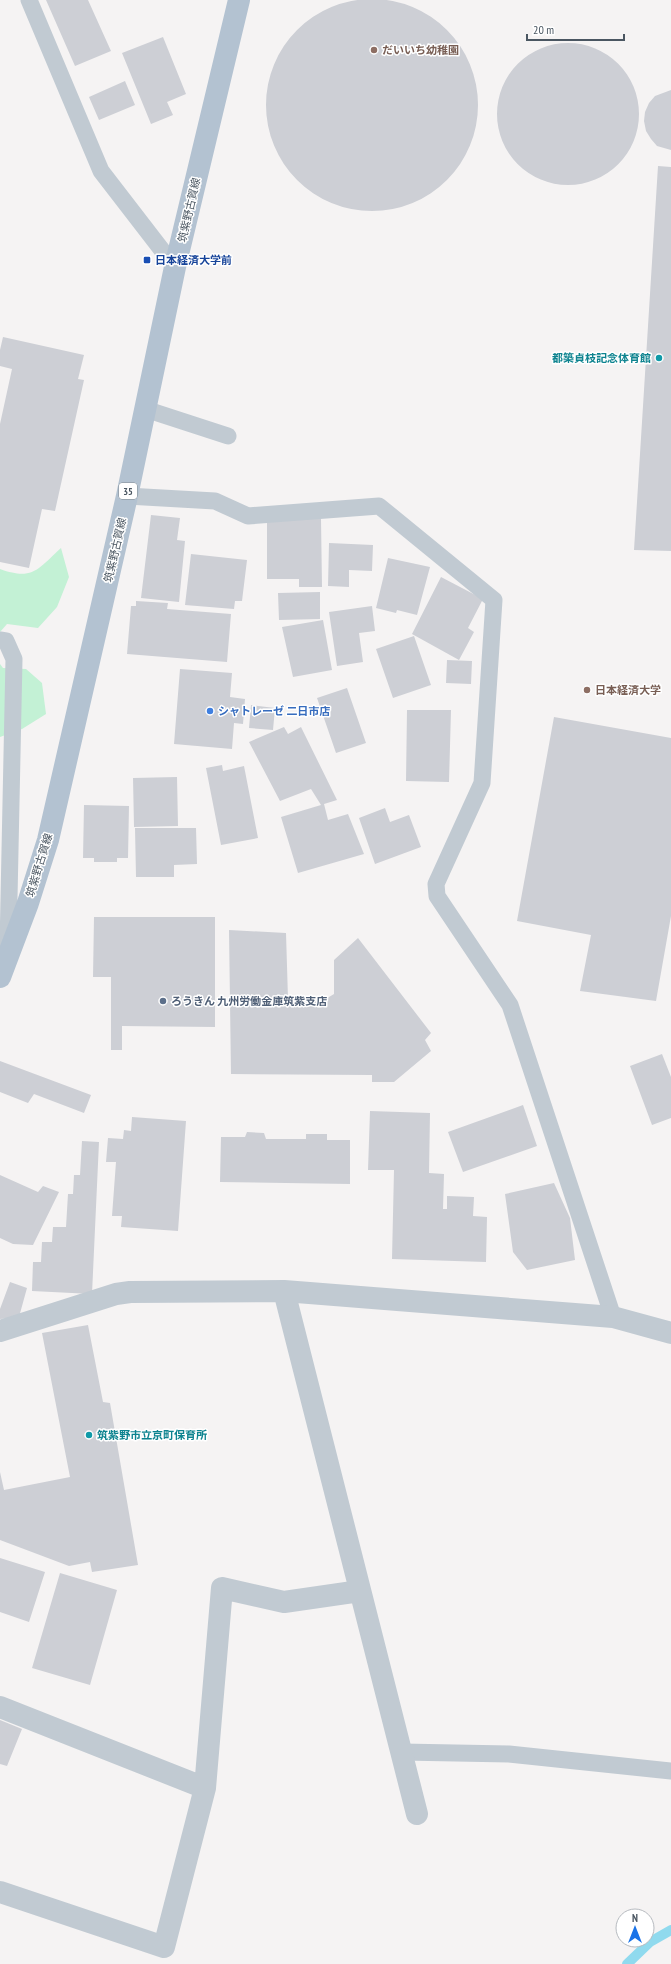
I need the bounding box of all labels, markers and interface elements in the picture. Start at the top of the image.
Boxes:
scale bar [527,16,624,42]
text: 20 m [533,22,554,37]
place label: だいいち幼稚園 [382,43,459,57]
marker: だいいち幼稚園 [369,45,379,55]
street label: 筑紫野古賀線 [175,176,203,244]
place label: 日本経済大学前 [155,253,232,267]
marker: 日本経済大学前 [142,255,152,265]
place label: 都築貞枝記念体育館 [552,351,651,365]
marker: 都築貞枝記念体育館 [654,353,664,363]
road number: 35 [119,483,137,499]
street label: 筑紫野古賀線 [101,516,129,584]
place label: 日本経済大学 [595,683,661,697]
marker: 日本経済大学 [582,685,592,695]
place label: シャトレーゼ 二日市店 [218,704,330,718]
marker: シャトレーゼ 二日市店 [205,706,215,716]
street label: 筑紫野古賀線 [23,831,55,899]
place label: ろうきん 九州労働金庫筑紫支店 [171,994,327,1008]
marker: ろうきん 九州労働金庫筑紫支店 [158,996,168,1006]
place label: 筑紫野市立京町保育所 [97,1428,207,1442]
marker: 筑紫野市立京町保育所 [84,1430,94,1440]
north arrow [615,1908,655,1948]
text: N [632,1911,638,1925]

